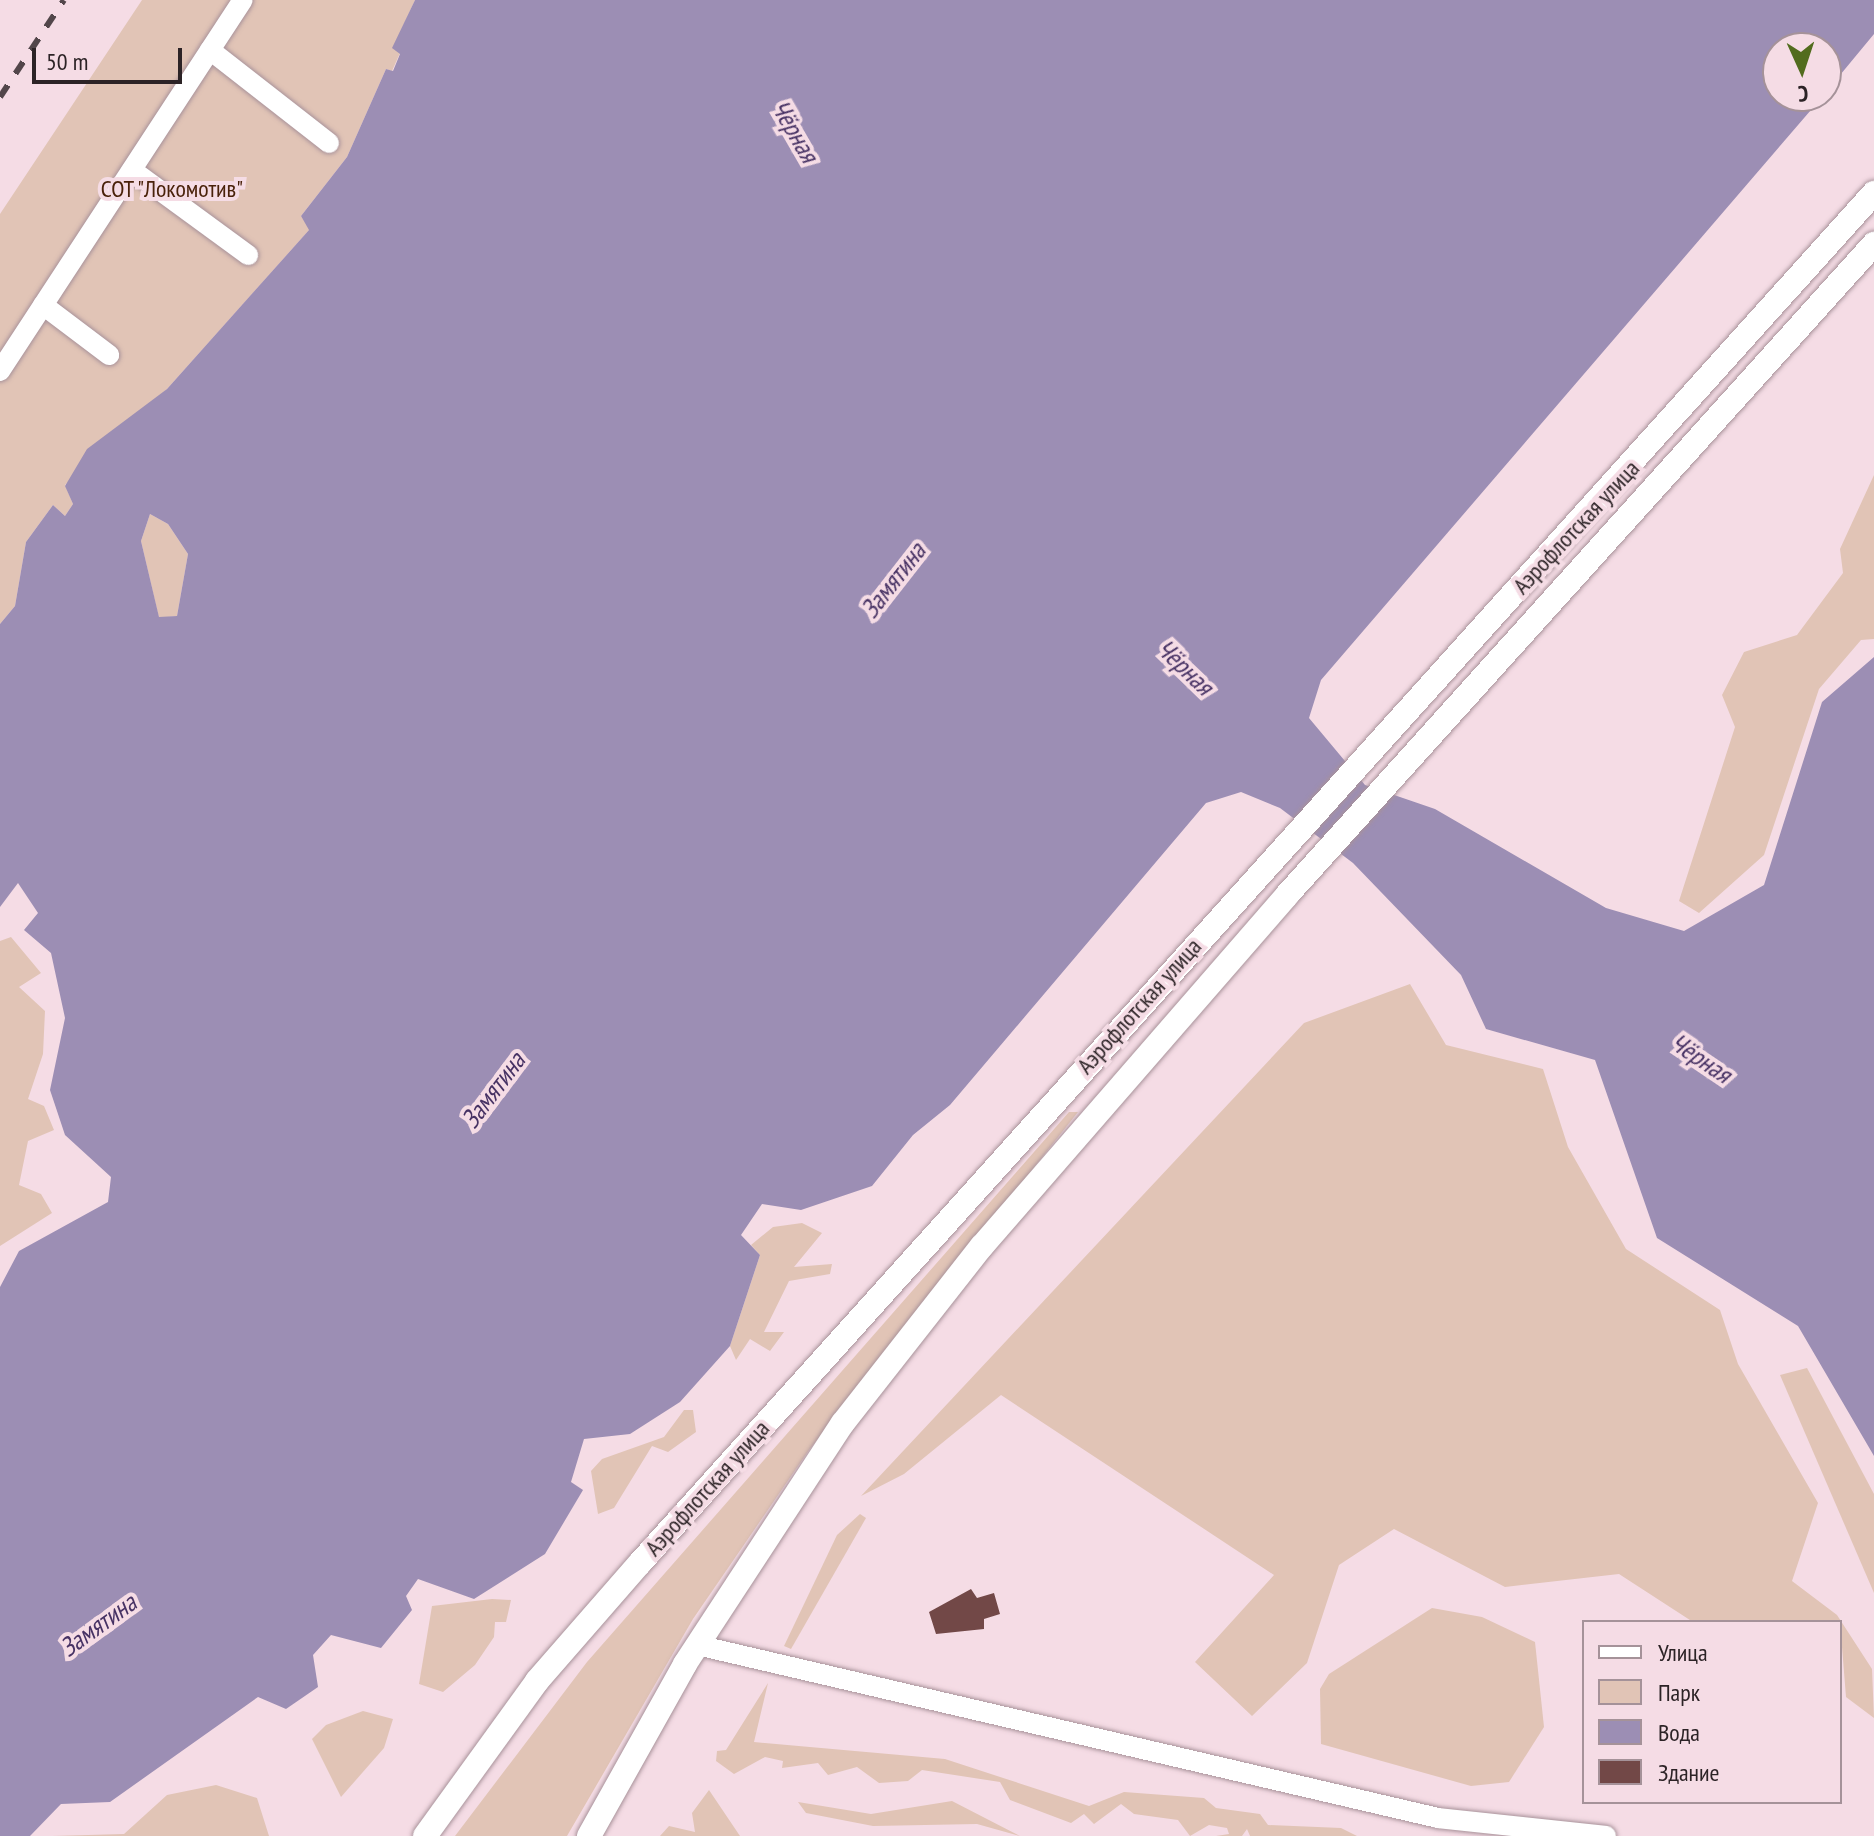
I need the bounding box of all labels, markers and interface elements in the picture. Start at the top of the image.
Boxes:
scale bar [36,32,186,82]
north arrow [1762,32,1842,112]
text: 50 m [46,46,88,77]
text: С [1797,80,1809,108]
water label: Чёрная [765,94,825,168]
park label: СОТ "Локомотив" [100,175,244,203]
street label: Аэрофлотская улица [1507,454,1645,600]
water label: Замятина [854,536,932,624]
water label: Чёрная [1150,633,1220,701]
street label: Аэрофлотская улица [1071,932,1207,1080]
water label: Чёрная [1665,1026,1737,1090]
water label: Замятина [454,1046,532,1134]
street label: Аэрофлотская улица [639,1414,775,1562]
water label: Замятина [54,1587,142,1663]
legend [1582,1620,1842,1804]
text: Улица [1658,1637,1708,1668]
text: Парк [1658,1677,1700,1708]
text: Вода [1658,1717,1700,1748]
text: Здание [1658,1757,1719,1788]

